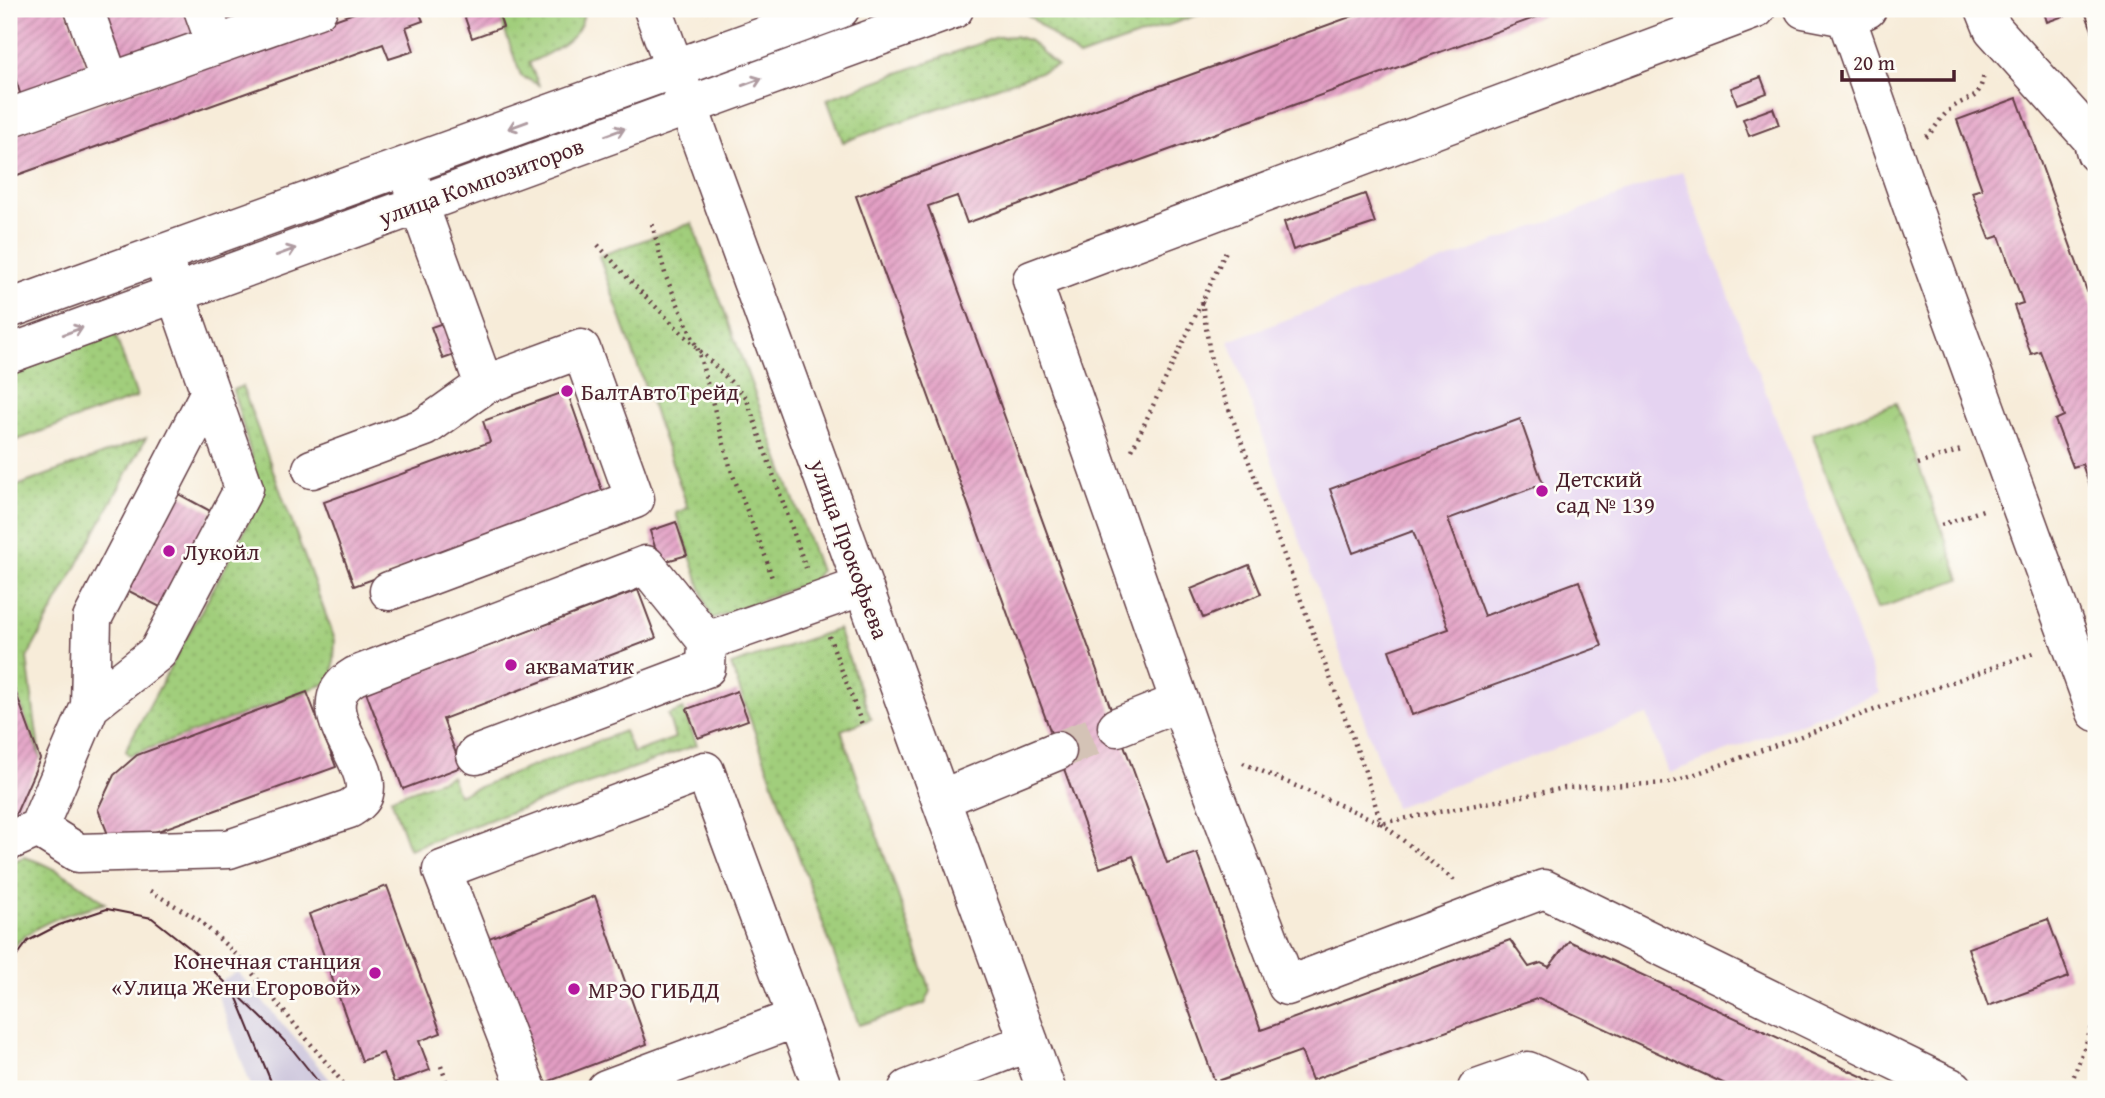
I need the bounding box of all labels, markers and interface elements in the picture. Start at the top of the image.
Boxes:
scale bar [1842,38,1954,82]
text: 20 m [1853,47,1895,78]
one-way arrow [741,75,763,87]
one-way arrow [508,120,530,132]
one-way arrow [604,125,626,137]
street label: улица Композиторов [373,129,588,234]
one-way arrow [275,245,297,258]
one-way arrow [61,323,83,336]
place label: БалтАвтоТрейд [581,375,740,408]
marker: БалтАвтоТрейд [559,383,575,399]
street label: улица Прокофьева [802,454,898,644]
place label: Детский сад № 139 [1555,462,1655,521]
marker: Детский сад № 139 [1534,483,1550,499]
place label: Лукойл [183,535,260,568]
marker: Лукойл [161,543,177,559]
place label: акваматик [525,649,634,682]
marker: акваматик [503,657,519,673]
place label: Конечная станция «Улица Жени Егоровой» [112,944,361,1003]
marker: Конечная станция «Улица Жени Егоровой» [367,965,383,981]
place label: МРЭО ГИБДД [588,973,720,1006]
marker: МРЭО ГИБДД [566,981,582,997]

